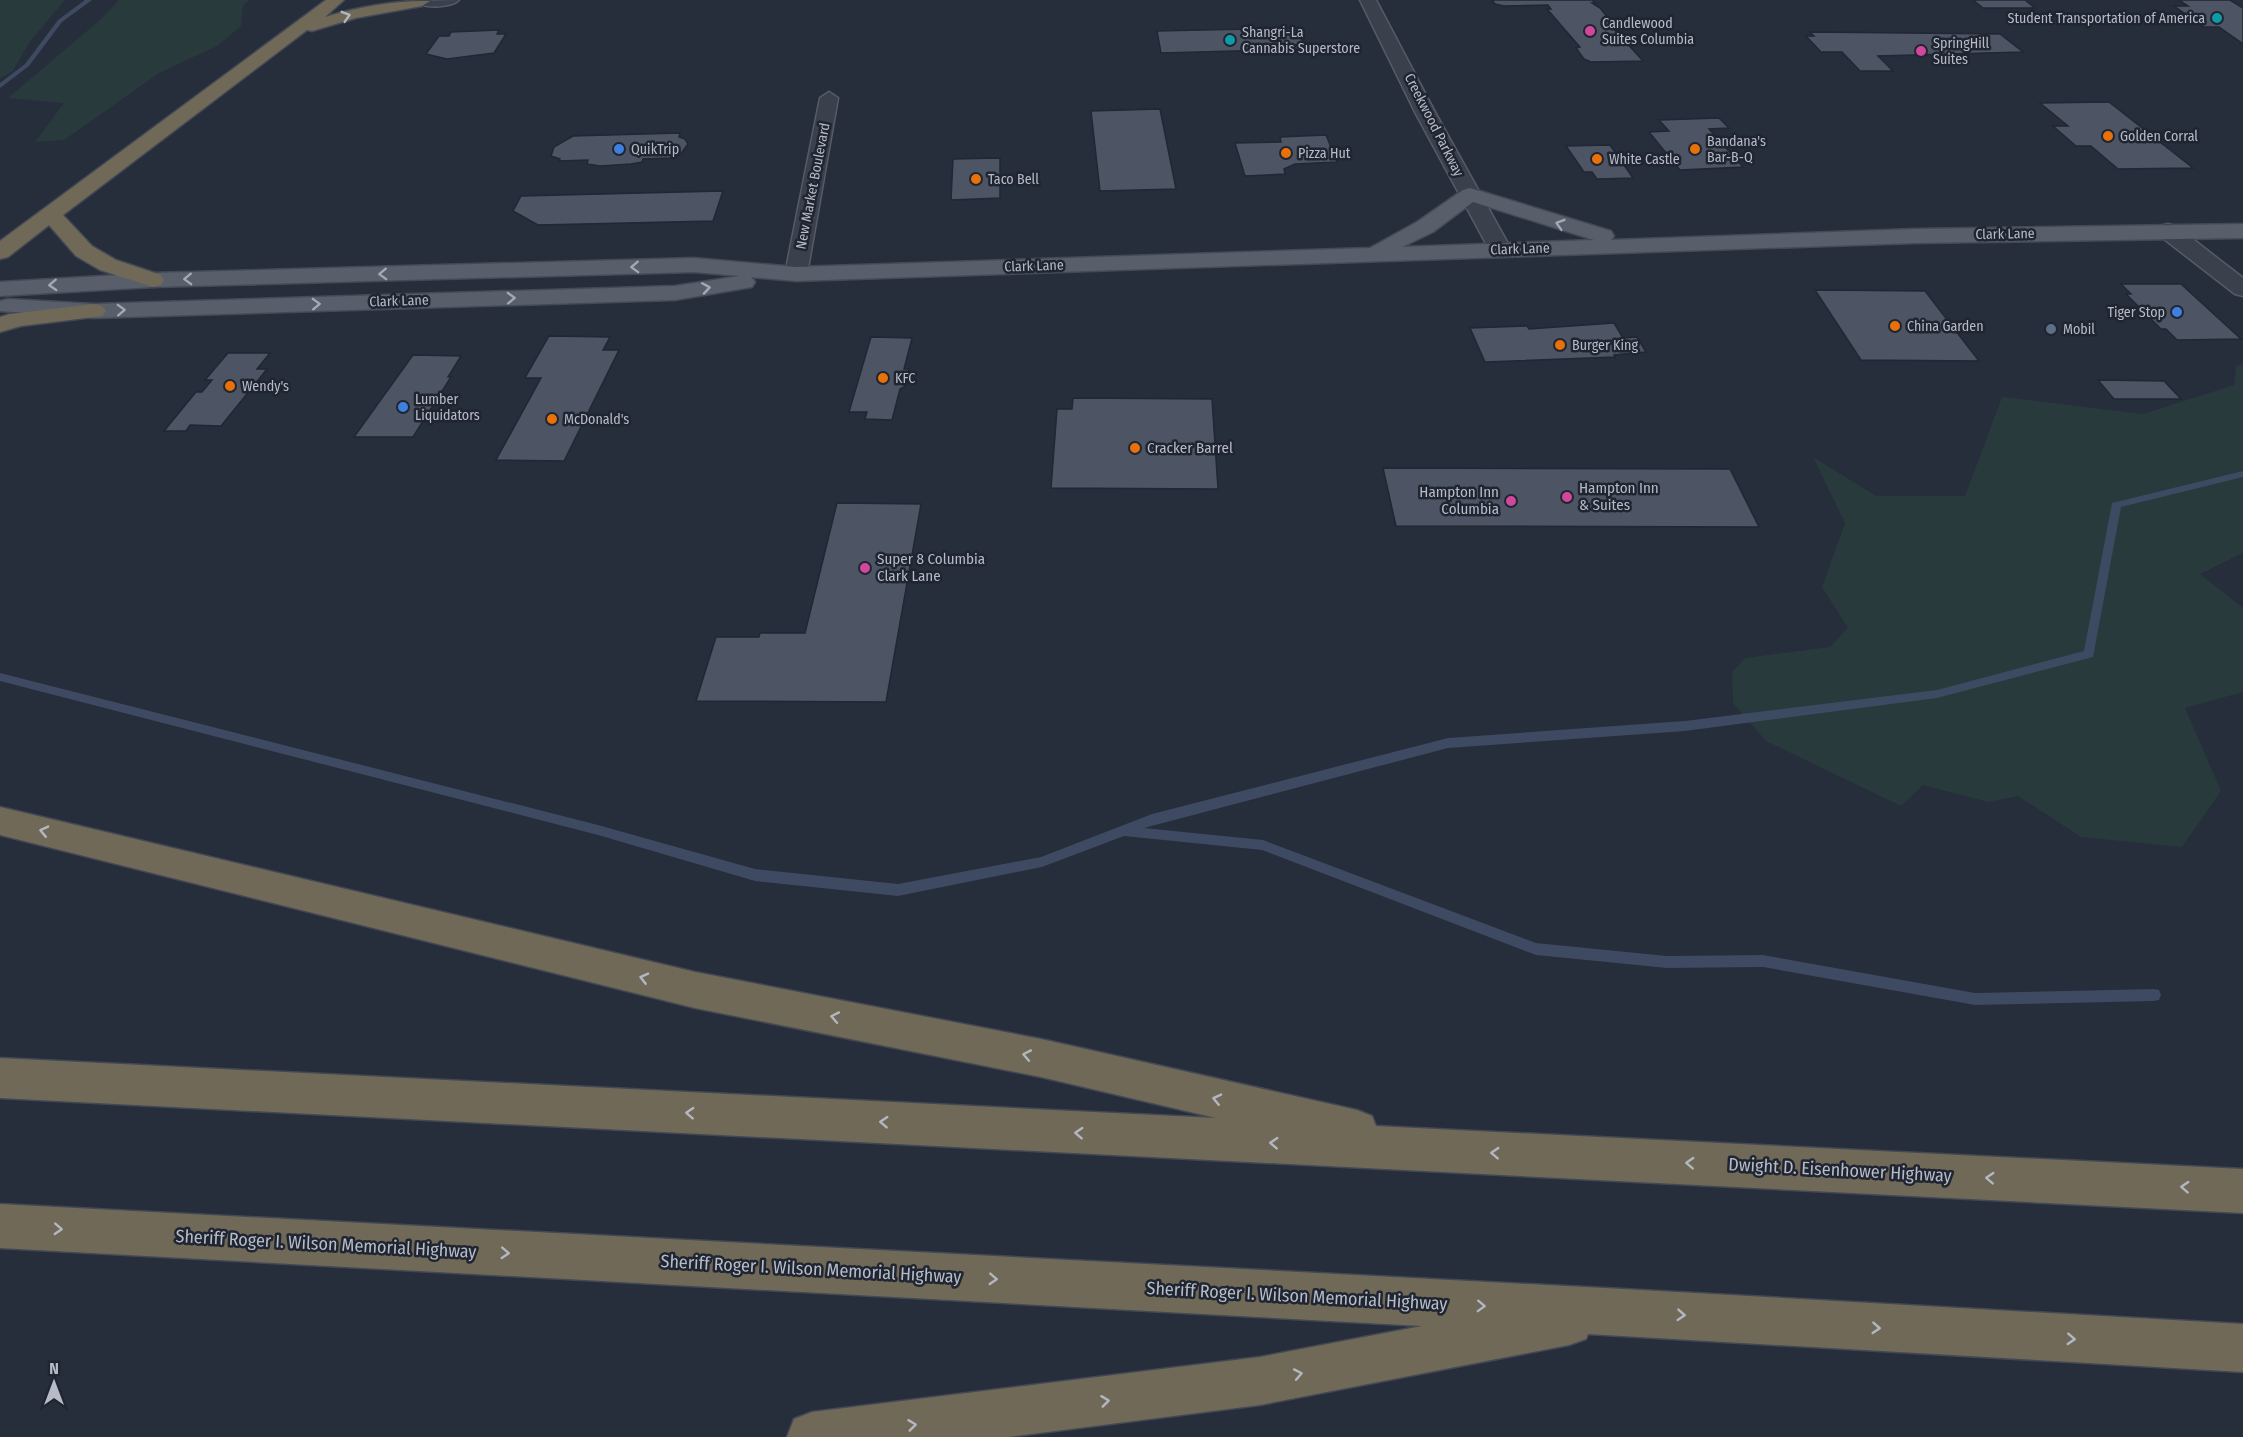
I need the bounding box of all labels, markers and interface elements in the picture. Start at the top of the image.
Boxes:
place label: Student Transportation of America [2007,10,2205,27]
one-way arrow [340,11,351,23]
marker: Student Transportation of America [2210,11,2224,25]
place label: Candlewood Suites Columbia [1602,15,1694,48]
place label: Shangri-La Cannabis Superstore [1242,24,1360,57]
marker: Candlewood Suites Columbia [1583,24,1597,38]
marker: Shangri-La Cannabis Superstore [1223,33,1237,47]
place label: SpringHill Suites [1933,35,1989,68]
marker: SpringHill Suites [1914,44,1928,58]
street label: Creekwood Parkway [1401,71,1468,180]
street label: New Market Boulevard [792,121,834,251]
place label: Golden Corral [2120,128,2198,145]
marker: Golden Corral [2101,129,2115,143]
place label: Bandana's Bar-B-Q [1707,133,1766,166]
place label: QuikTrip [631,141,679,158]
marker: QuikTrip [612,142,626,156]
marker: Bandana's Bar-B-Q [1688,142,1702,156]
place label: Pizza Hut [1298,145,1351,162]
marker: Pizza Hut [1279,146,1293,160]
place label: White Castle [1609,151,1680,168]
marker: White Castle [1590,152,1604,166]
place label: Taco Bell [988,171,1039,188]
marker: Taco Bell [969,172,983,186]
one-way arrow [1555,219,1566,231]
street label: Clark Lane [1975,225,2035,243]
street label: Clark Lane [1490,239,1550,259]
street label: Clark Lane [1004,256,1064,276]
one-way arrow [631,260,640,273]
one-way arrow [379,268,388,280]
one-way arrow [184,273,193,286]
one-way arrow [48,279,57,292]
one-way arrow [700,282,710,295]
street label: Clark Lane [369,291,429,311]
one-way arrow [507,292,516,304]
one-way arrow [312,297,321,310]
one-way arrow [117,303,126,316]
place label: Tiger Stop [2107,304,2165,321]
marker: Tiger Stop [2170,305,2184,319]
place label: China Garden [1907,318,1984,335]
marker: China Garden [1888,319,1902,333]
place label: Mobil [2063,321,2095,338]
marker: Mobil [2044,322,2058,336]
place label: Burger King [1572,337,1638,354]
marker: Burger King [1553,338,1567,352]
place label: KFC [895,370,915,387]
marker: KFC [876,371,890,385]
place label: Wendy's [242,378,289,395]
marker: Wendy's [223,379,237,393]
place label: Lumber Liquidators [415,391,480,424]
marker: Lumber Liquidators [396,400,410,414]
place label: McDonald's [564,411,629,428]
marker: McDonald's [545,412,559,426]
place label: Cracker Barrel [1147,439,1233,457]
marker: Cracker Barrel [1128,441,1142,455]
place label: Hampton Inn & Suites [1579,479,1659,514]
place label: Hampton Inn Columbia [1419,483,1499,518]
marker: Hampton Inn & Suites [1560,490,1574,504]
marker: Hampton Inn Columbia [1504,494,1518,508]
place label: Super 8 Columbia Clark Lane [877,550,985,585]
marker: Super 8 Columbia Clark Lane [858,561,872,575]
one-way arrow [39,826,49,839]
one-way arrow [640,972,650,985]
one-way arrow [830,1011,840,1024]
one-way arrow [1022,1049,1032,1062]
one-way arrow [1212,1093,1222,1106]
one-way arrow [685,1107,694,1120]
one-way arrow [880,1116,889,1129]
one-way arrow [1075,1126,1084,1139]
one-way arrow [1269,1136,1278,1149]
one-way arrow [1491,1147,1500,1160]
street label: Dwight D. Eisenhower Highway [1728,1153,1952,1187]
one-way arrow [1686,1157,1695,1170]
one-way arrow [1985,1171,1994,1184]
one-way arrow [2180,1181,2189,1194]
one-way arrow [54,1222,63,1235]
street label: Sheriff Roger I. Wilson Memorial Highway [175,1225,477,1263]
one-way arrow [500,1247,509,1260]
street label: Sheriff Roger I. Wilson Memorial Highway [660,1250,962,1288]
one-way arrow [989,1273,998,1286]
street label: Sheriff Roger I. Wilson Memorial Highway [1146,1277,1448,1315]
one-way arrow [1477,1299,1486,1312]
one-way arrow [1677,1309,1686,1322]
one-way arrow [1871,1321,1880,1334]
one-way arrow [2066,1332,2075,1345]
north arrow [24,1353,84,1413]
text: N [49,1359,59,1378]
one-way arrow [1293,1368,1303,1381]
one-way arrow [1101,1395,1110,1407]
one-way arrow [907,1419,916,1431]

